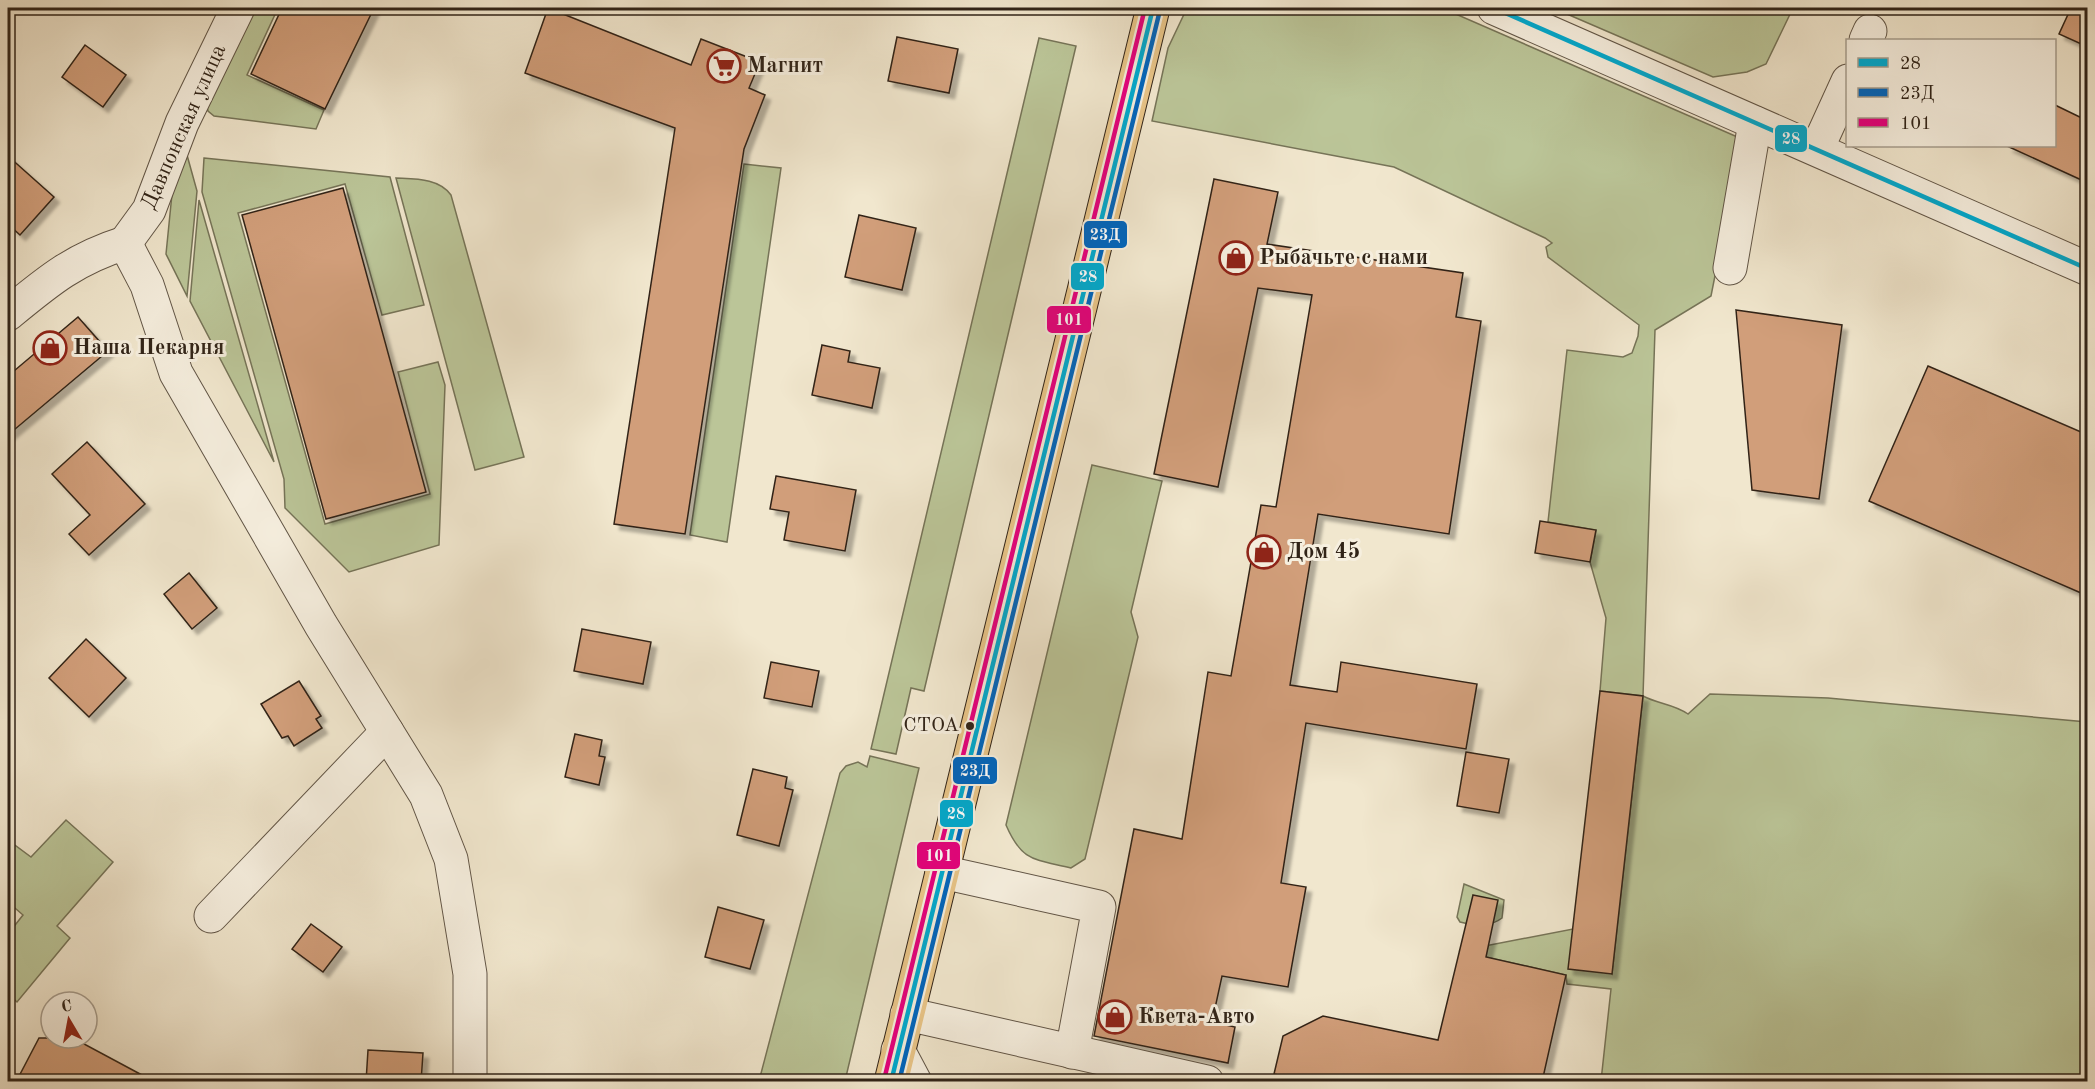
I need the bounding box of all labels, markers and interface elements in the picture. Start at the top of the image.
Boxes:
legend [1846,39,2056,147]
street label: Давпонская улица [138,41,230,213]
supermarket icon: Магнит [706,48,742,84]
place label: Магнит [747,55,823,77]
text: 28 [1900,55,1921,73]
text: 23Д [1900,85,1934,103]
text: 101 [1900,115,1931,133]
line badge: 28 [1774,124,1808,153]
text: 28 [1782,132,1800,148]
line badge: 23Д [1083,220,1128,249]
text: 23Д [1090,228,1120,244]
shop icon: Рыбачьте с нами [1218,240,1254,276]
place label: Рыбачьте с нами [1259,247,1428,269]
line badge: 28 [1070,262,1105,291]
text: 28 [1079,270,1097,286]
line badge: 101 [1046,305,1092,334]
text: 101 [1055,313,1083,329]
shop icon: Наша Пекарня [32,330,68,366]
place label: Наша Пекарня [73,337,224,359]
shop icon: Дом 45 [1246,534,1282,570]
place label: Дом 45 [1287,541,1360,563]
place label: СТОА [903,716,959,736]
marker: СТОА [964,720,976,732]
line badge: 23Д [952,756,998,785]
text: 23Д [960,764,990,780]
line badge: 28 [939,799,974,828]
text: 28 [947,807,965,823]
line badge: 101 [916,841,961,870]
text: 101 [925,849,953,865]
north arrow [39,990,99,1050]
text: С [60,998,73,1016]
shop icon: Квета-Авто [1097,999,1133,1035]
place label: Квета-Авто [1138,1006,1255,1028]

